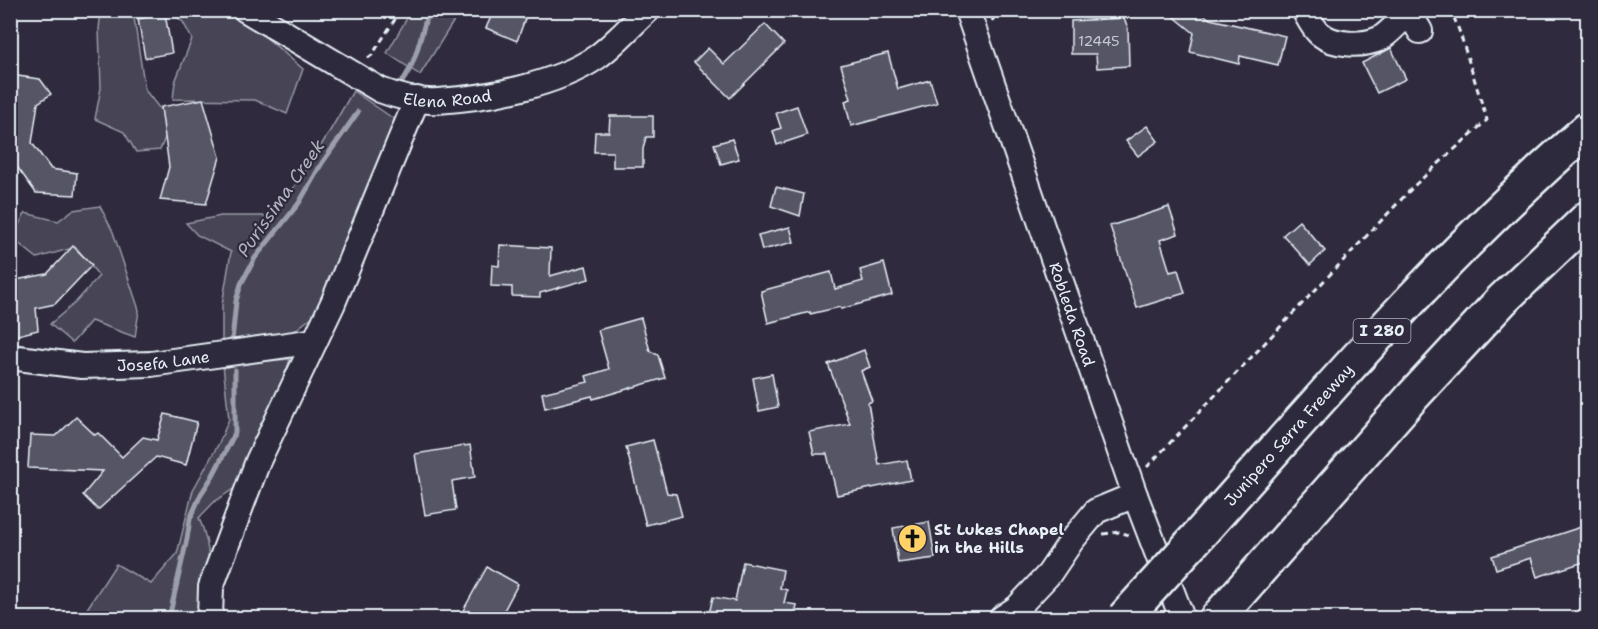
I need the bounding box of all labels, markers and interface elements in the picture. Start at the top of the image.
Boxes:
house number: 12445 [1078,32,1120,50]
street label: Elena Road [401,85,493,112]
water label: Purissima Creek [232,134,331,261]
street label: Robleda Road [1044,259,1100,369]
road number: I 280 [1354,319,1410,343]
street label: Josefa Lane [116,346,211,376]
street label: Junipero Serra Freeway [1220,359,1358,511]
place label: St Lukes Chapel in the Hills [934,519,1065,558]
church icon: St Lukes Chapel in the Hills [897,522,929,554]

